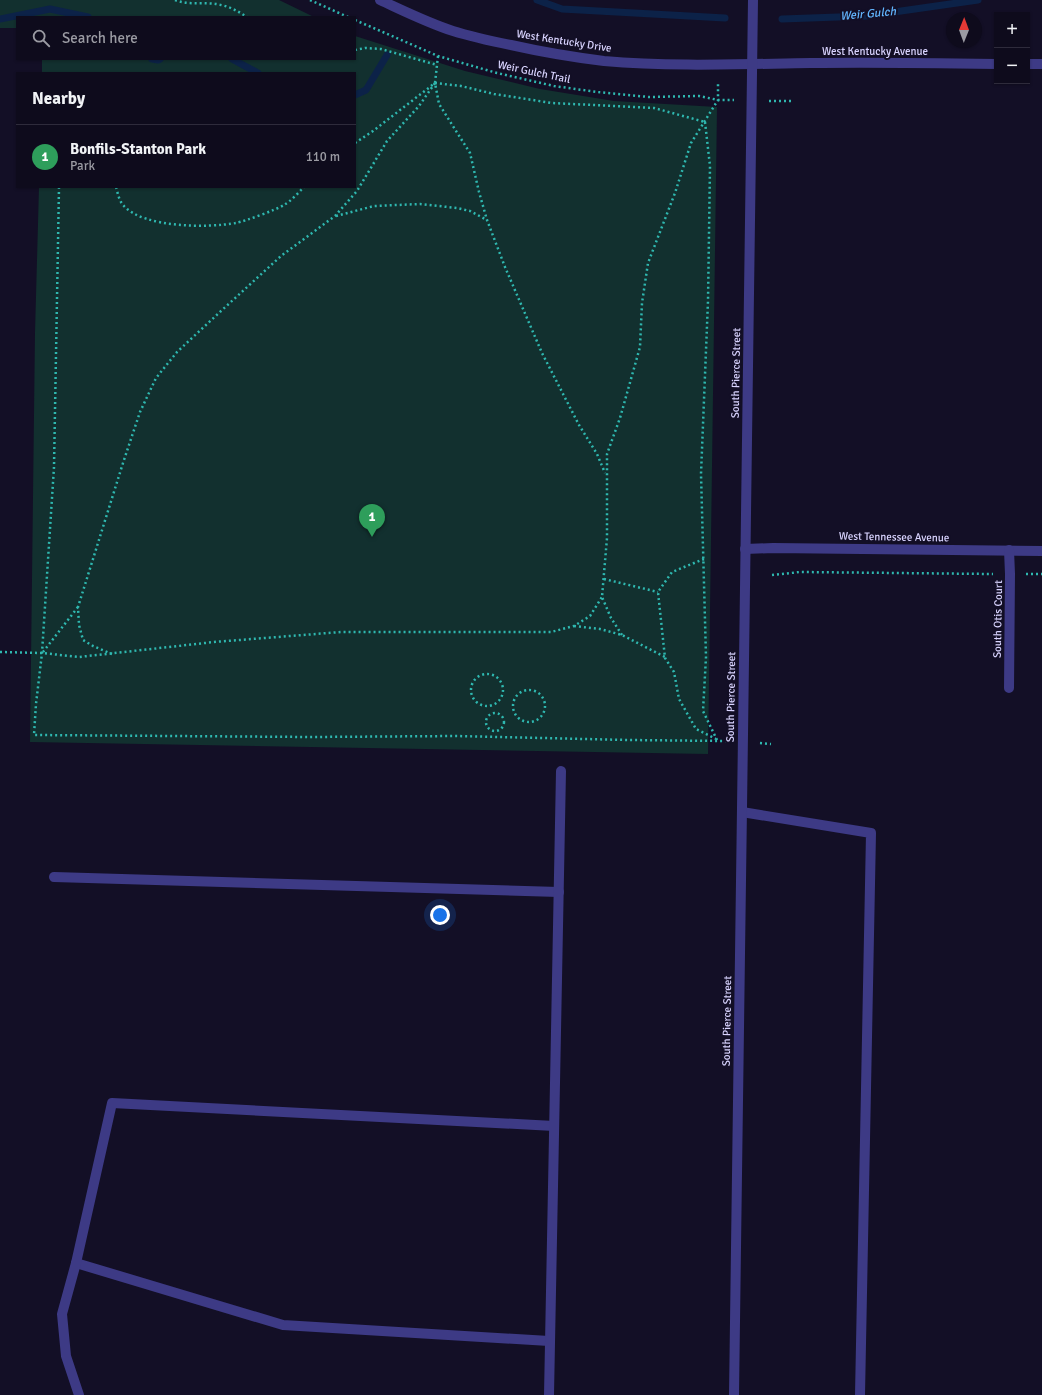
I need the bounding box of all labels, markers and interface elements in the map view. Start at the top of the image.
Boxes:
water label: Weir Gulch [839,4,897,24]
north arrow [946,12,982,48]
map controls [994,12,1030,84]
button: + [994,12,1030,48]
search box [16,16,356,60]
icon: search [30,27,52,49]
street label: West Kentucky Drive [516,27,612,55]
text: Search here [62,29,138,47]
street label: West Kentucky Avenue [822,45,928,58]
button: − [994,48,1030,84]
street label: Weir Gulch Trail [496,58,572,86]
text: Nearby [32,88,85,109]
text: Bonfils-Stanton Park [70,140,206,158]
text: 1 [41,149,49,165]
text: 110 m [306,149,340,165]
text: Park [70,158,95,174]
street label: South Pierce Street [729,328,743,418]
pin: 1 [359,504,385,537]
street label: West Tennessee Avenue [839,530,949,544]
street label: South Otis Court [991,580,1005,658]
street label: South Pierce Street [724,652,738,742]
your location [430,905,450,925]
street label: South Pierce Street [720,976,734,1066]

